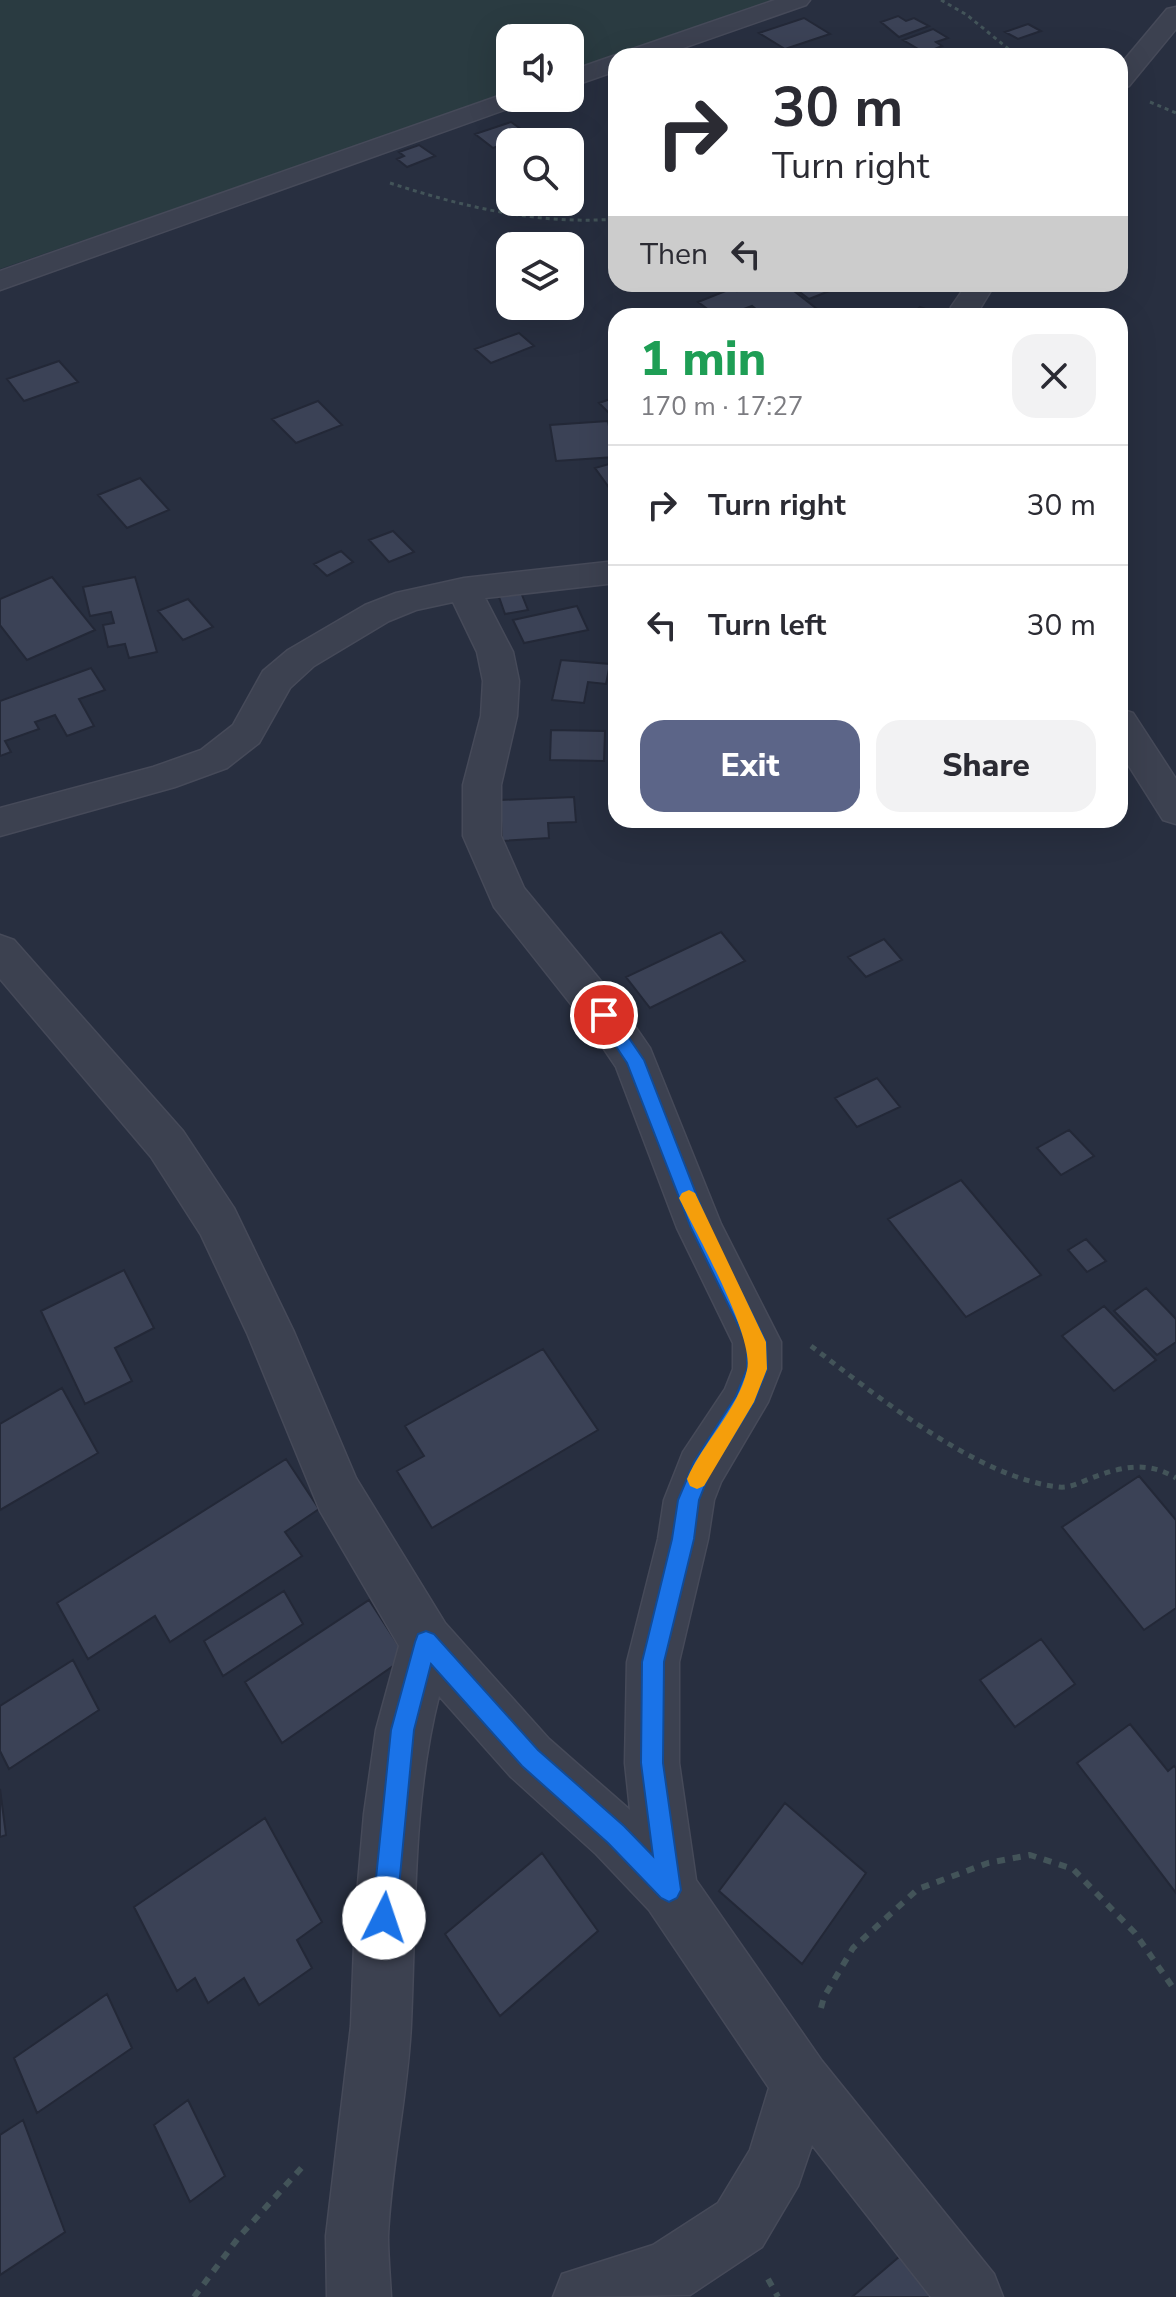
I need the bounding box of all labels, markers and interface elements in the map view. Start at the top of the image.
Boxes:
map controls [496,24,584,320]
button: sound [496,24,584,112]
text: 30 m [772,69,903,146]
icon: right [640,80,744,184]
button: search [496,128,584,216]
text: Turn right [772,142,929,191]
button: layers [496,232,584,320]
icon: left [724,232,768,276]
text: Then [640,234,708,275]
text: 1 min [640,326,766,392]
button: close [1012,334,1096,418]
text: 170 m · 17:27 [640,389,803,424]
icon: right [640,483,684,527]
text: Turn right [708,485,846,526]
text: 30 m [1027,485,1096,526]
icon: left [640,603,684,647]
text: Turn left [708,605,826,646]
text: 30 m [1027,605,1096,646]
button: Exit [640,720,860,812]
button: Share [876,720,1096,812]
pin [570,981,638,1049]
icon: arrive [582,993,626,1037]
position arrow [342,1876,426,1960]

